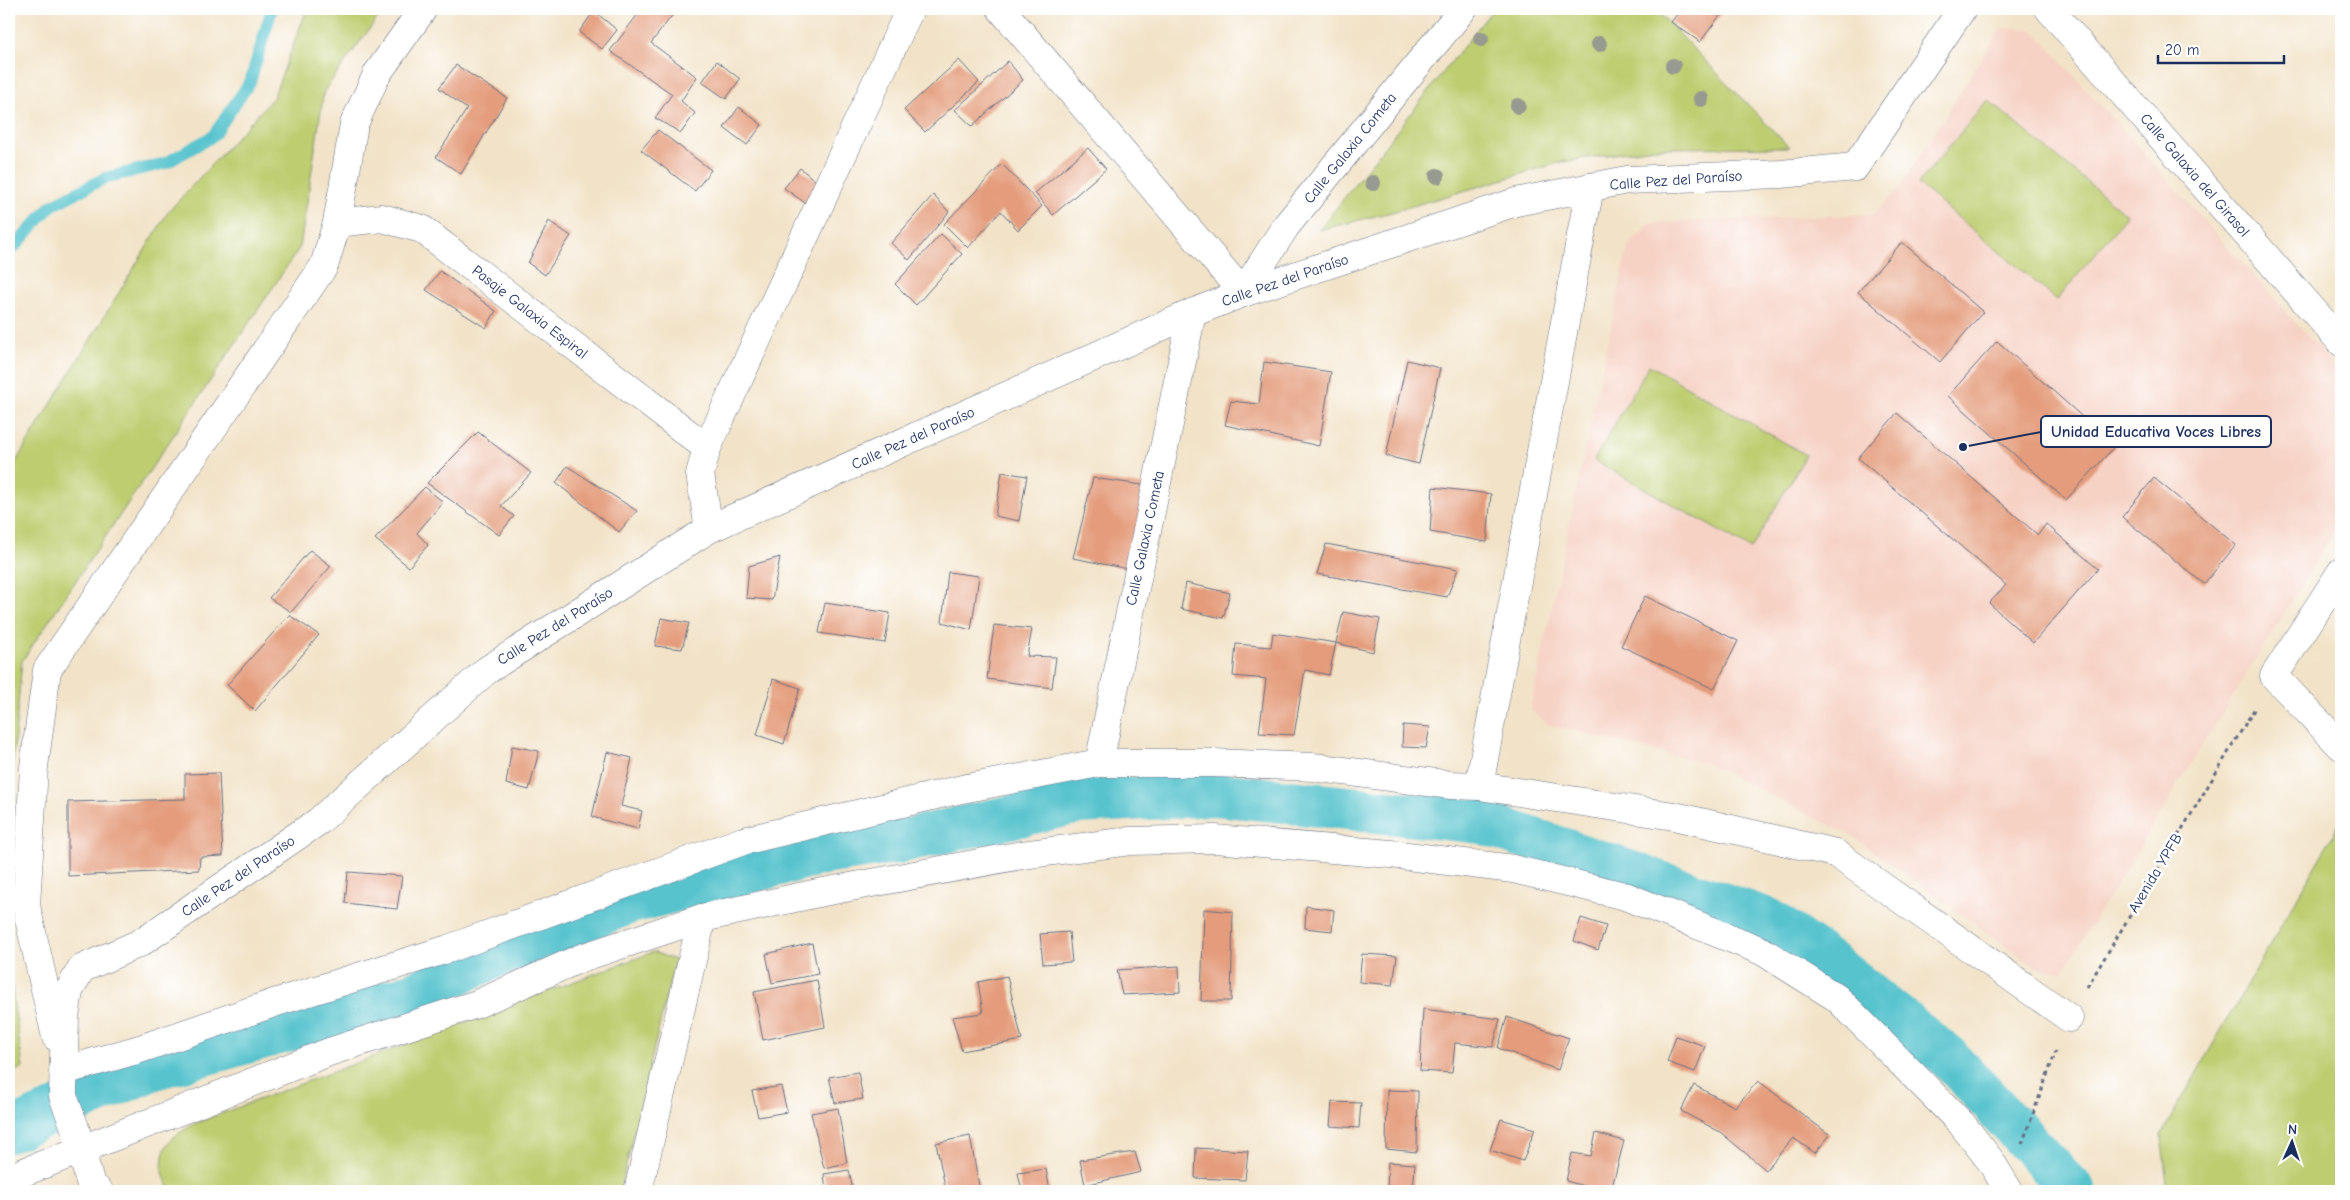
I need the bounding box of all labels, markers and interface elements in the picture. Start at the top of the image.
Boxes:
scale bar [2158,32,2284,64]
text: 20 m [2165,41,2199,59]
street label: Calle Galaxia Cometa [1300,89,1400,207]
street label: Calle Galaxia del Girasol [2137,110,2253,240]
street label: Calle Pez del Paraíso [1609,166,1743,194]
street label: Calle Pez del Paraíso [1219,250,1351,310]
street label: Pasaje Galaxia Espiral [469,261,591,363]
street label: Calle Pez del Paraíso [849,403,978,473]
callout: Unidad Educativa Voces Libres [2041,416,2271,447]
text: Unidad Educativa Voces Libres [2051,423,2261,441]
street label: Calle Galaxia Cometa [1122,469,1168,607]
street label: Calle Pez del Paraíso [494,583,616,669]
street label: Avenida YPFB [2124,830,2186,916]
street label: Calle Pez del Paraíso [178,831,298,921]
north arrow [2268,1118,2318,1168]
text: N [2288,1121,2298,1138]

